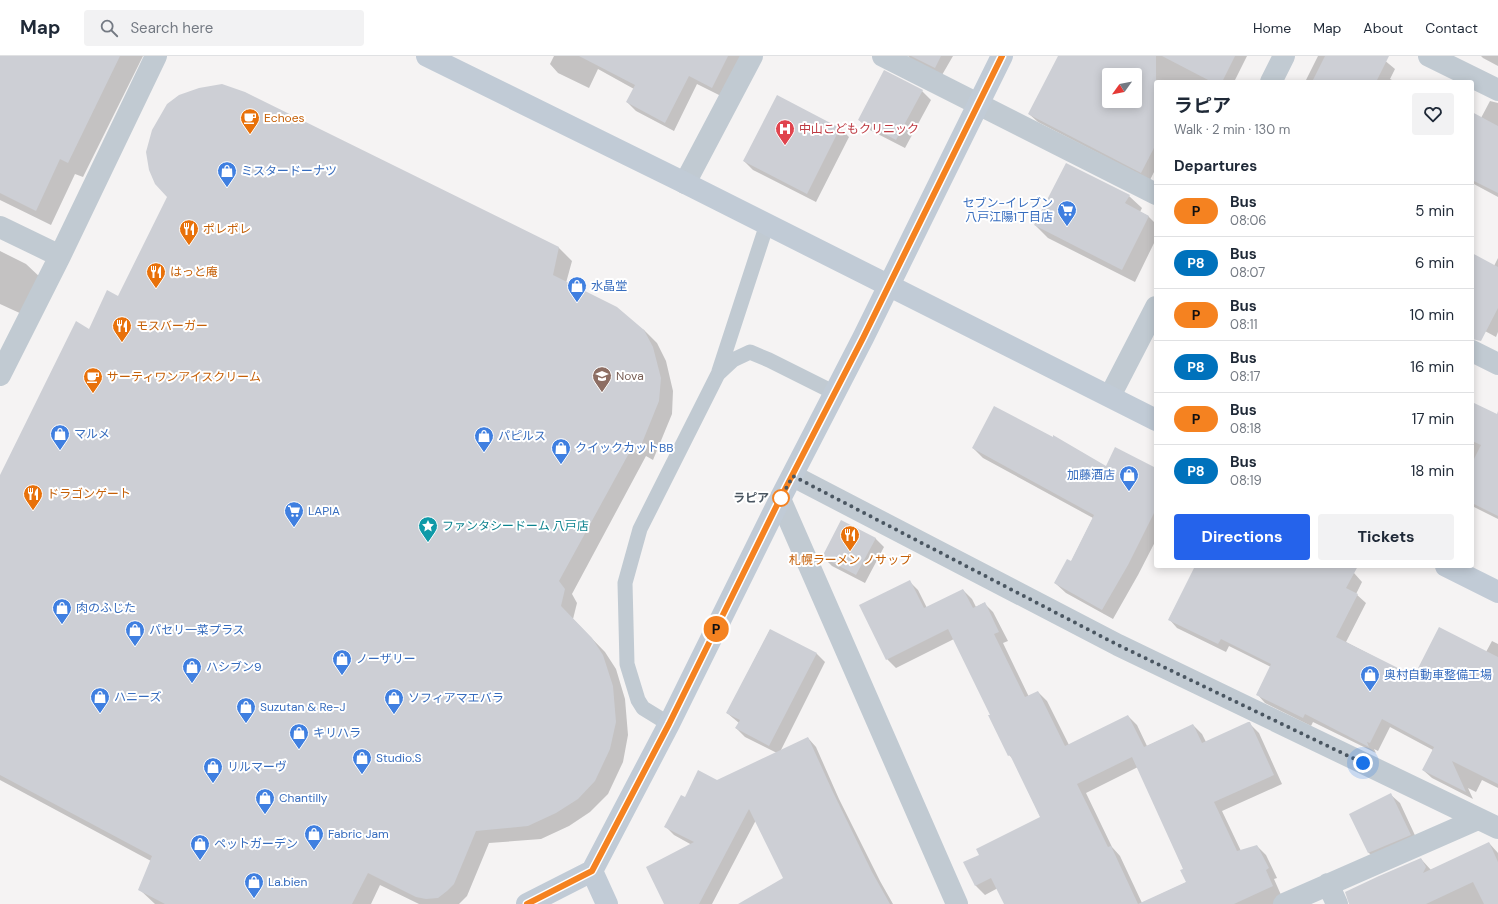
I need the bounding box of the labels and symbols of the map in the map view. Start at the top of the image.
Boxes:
north arrow [1102,68,1142,108]
cafe icon: Echoes [239,107,261,135]
place label: Echoes [264,110,305,126]
hospital icon: 中山こどもクリニック [774,118,796,146]
place label: 中山こどもクリニック [799,121,919,137]
shop icon: ミスタードーナツ [216,160,238,188]
place label: ミスタードーナツ [241,163,337,179]
place label: セブン-イレブン 八戸江陽1丁目店 [963,195,1053,225]
supermarket icon: セブン-イレブン 八戸江陽1丁目店 [1056,199,1078,227]
restaurant icon: ポレポレ [178,218,200,246]
place label: ポレポレ [203,221,251,237]
restaurant icon: はっと庵 [145,261,167,289]
place label: はっと庵 [170,264,218,280]
shop icon: 水晶堂 [566,275,588,303]
place label: 水晶堂 [591,278,627,294]
restaurant icon: モスバーガー [111,315,133,343]
place label: モスバーガー [136,318,208,334]
school or university icon: Nova [591,365,613,393]
cafe icon: サーティワンアイスクリーム [82,366,104,394]
place label: Nova [616,368,644,384]
place label: サーティワンアイスクリーム [107,369,261,385]
shop icon: マルメ [49,423,71,451]
shop icon: パピルス [473,425,495,453]
place label: マルメ [74,426,110,442]
place label: パピルス [498,428,546,444]
shop icon: クイックカットBB [550,437,572,465]
place label: クイックカットBB [575,440,673,456]
shop icon: 加藤酒店 [1118,464,1140,492]
place label: 加藤酒店 [1067,467,1115,483]
restaurant icon: ドラゴンゲート [22,483,44,511]
place label: ドラゴンゲート [47,486,131,502]
marker: ラピア [772,489,790,507]
place label: ラピア [733,490,769,506]
supermarket icon: LAPIA [283,500,305,528]
place label: LAPIA [308,503,340,519]
place icon: ファンタシードーム 八戸店 [417,515,439,543]
place label: ファンタシードーム 八戸店 [442,518,589,534]
restaurant icon: 札幌ラーメン ノサップ [839,524,861,552]
place label: 札幌ラーメン ノサップ [789,552,911,568]
shop icon: 肉のふじた [51,597,73,625]
place label: 肉のふじた [76,600,136,616]
line badge: P [703,616,729,642]
shop icon: パセリ一菜プラス [124,619,146,647]
place label: パセリ一菜プラス [149,622,245,638]
shop icon: ノーザリー [331,648,353,676]
place label: ノーザリー [356,651,416,667]
shop icon: ハシブン9 [181,656,203,684]
place label: ハシブン9 [206,659,262,675]
shop icon: 奥村自動車整備工場 [1359,664,1381,692]
place label: 奥村自動車整備工場 [1384,667,1492,683]
shop icon: ハニーズ [89,686,111,714]
shop icon: ソフィアマエバラ [383,687,405,715]
place label: ハニーズ [114,689,161,705]
place label: ソフィアマエバラ [408,690,504,706]
shop icon: Suzutan & Re-J [235,696,257,724]
place label: Suzutan & Re-J [260,699,346,715]
shop icon: キリハラ [288,722,310,750]
place label: キリハラ [313,725,361,741]
shop icon: Studio.S [351,747,373,775]
place label: Studio.S [376,750,421,766]
your location [1353,753,1373,773]
shop icon: リルマーヴ [202,756,224,784]
place label: リルマーヴ [227,759,287,775]
shop icon: Chantilly [254,787,276,815]
place label: Chantilly [279,790,328,806]
shop icon: Fabric Jam [303,823,325,851]
place label: Fabric Jam [328,826,389,842]
shop icon: ペットガーデン [189,833,211,861]
place label: ペットガーデン [214,836,298,852]
shop icon: La.bien [243,871,265,899]
place label: La.bien [268,874,307,890]

